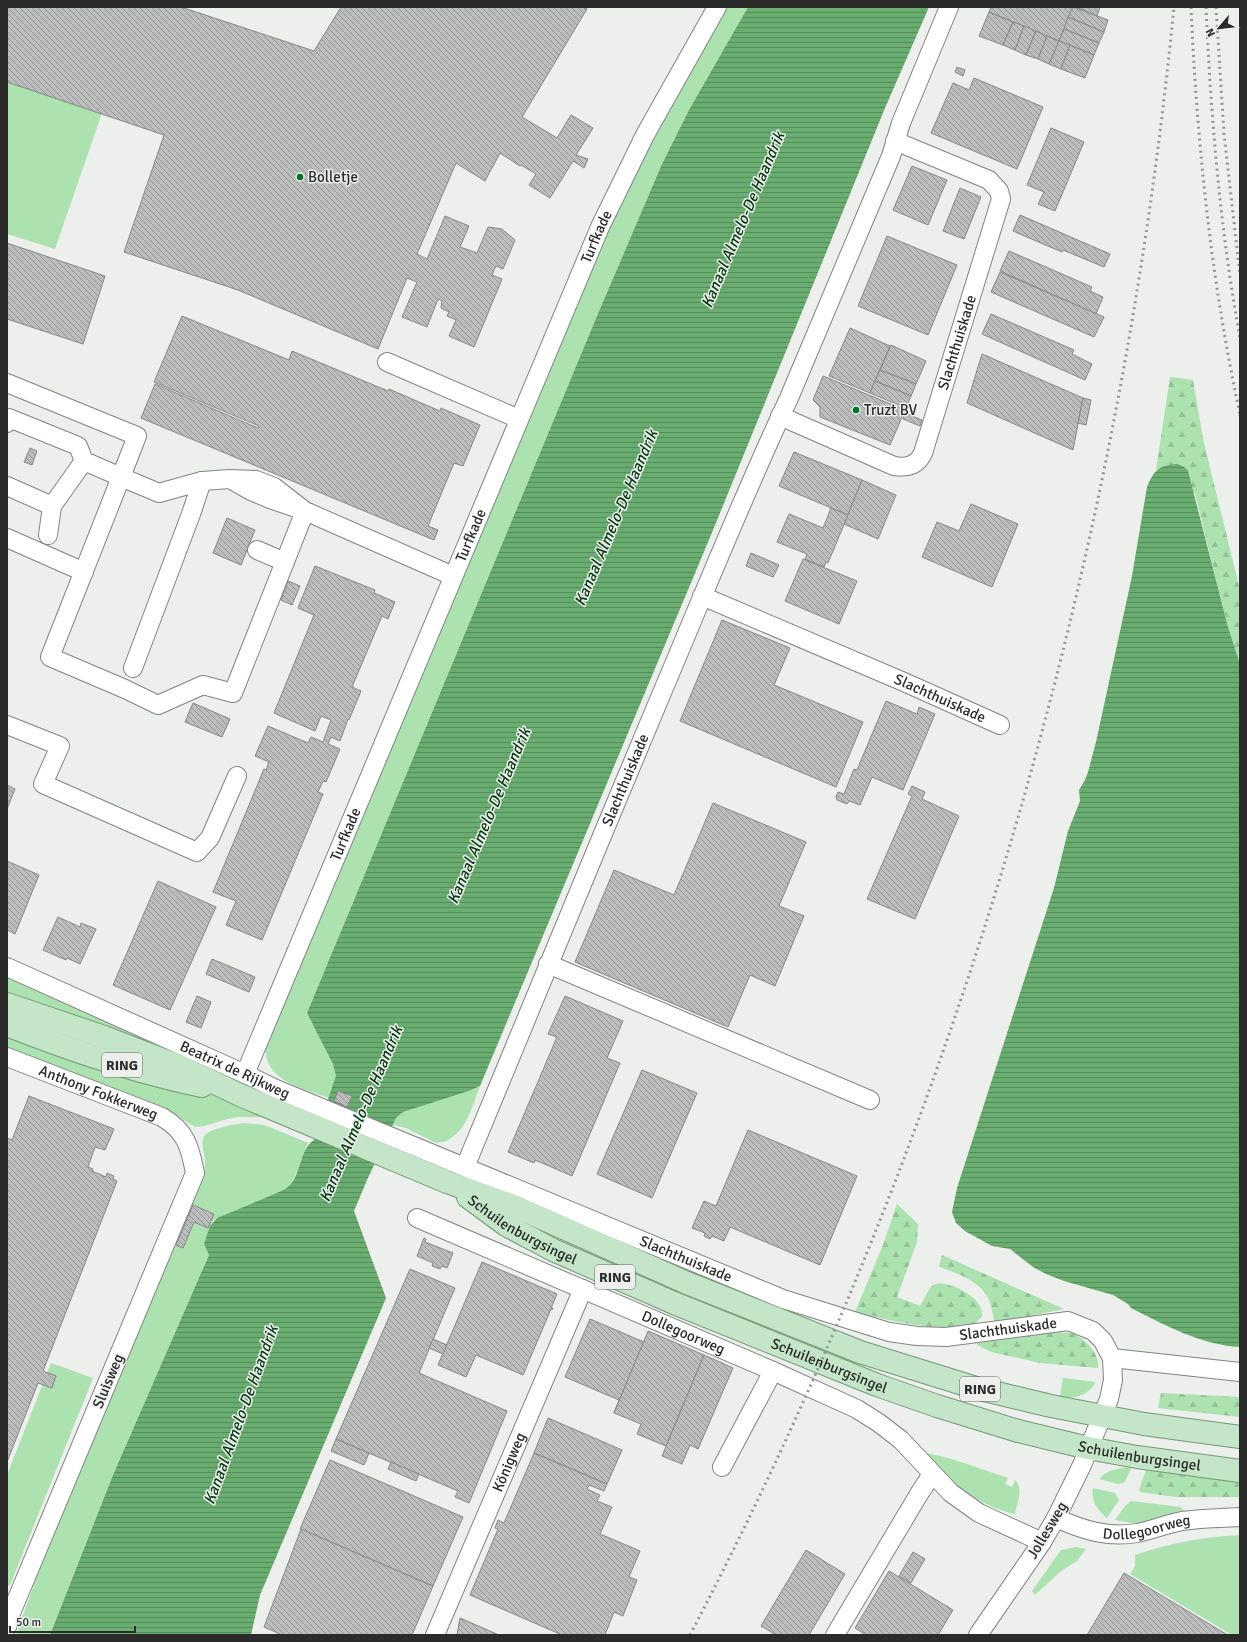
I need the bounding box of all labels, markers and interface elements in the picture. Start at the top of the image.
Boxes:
north arrow [1199,8,1239,48]
text: N [1203,26,1218,39]
water label: Kanaal Almelo-De Haandrik [697,127,790,311]
place label: Bolletje [308,168,358,186]
marker: Bolletje [295,172,305,182]
street label: Turfkade [577,207,616,266]
street label: Slachthuiskade [934,293,980,392]
place label: Truzt BV [864,401,917,419]
marker: Truzt BV [851,405,861,415]
water label: Kanaal Almelo-De Haandrik [570,425,663,609]
street label: Turfkade [452,506,490,565]
street label: Slachthuiskade [892,670,989,726]
water label: Kanaal Almelo-De Haandrik [443,723,536,907]
street label: Slachthuiskade [598,731,653,829]
street label: Turfkade [326,805,365,863]
water label: Kanaal Almelo-De Haandrik [315,1021,408,1205]
street label: Beatrix de Rijkweg [177,1037,293,1103]
road number: RING [102,1053,142,1077]
street label: Anthony Fokkerweg [36,1061,161,1124]
street label: Schuilenburgsingel [464,1191,580,1268]
street label: Slachthuiskade [637,1232,735,1286]
road number: RING [595,1265,635,1289]
street label: Dollegoorweg [639,1307,728,1358]
street label: Slachthuiskade [958,1314,1058,1344]
water label: Kanaal Almelo-De Haandrik [199,1321,283,1507]
street label: Schuilenburgsingel [768,1334,890,1397]
street label: Sluisweg [89,1351,128,1411]
road number: RING [960,1377,1000,1401]
street label: Königweg [488,1430,530,1495]
street label: Schuilenburgsingel [1076,1437,1202,1475]
street label: Jollesweg [1023,1498,1071,1562]
street label: Dollegoorweg [1102,1511,1191,1544]
scale bar [10,1608,135,1634]
text: 50 m [16,1615,41,1630]

